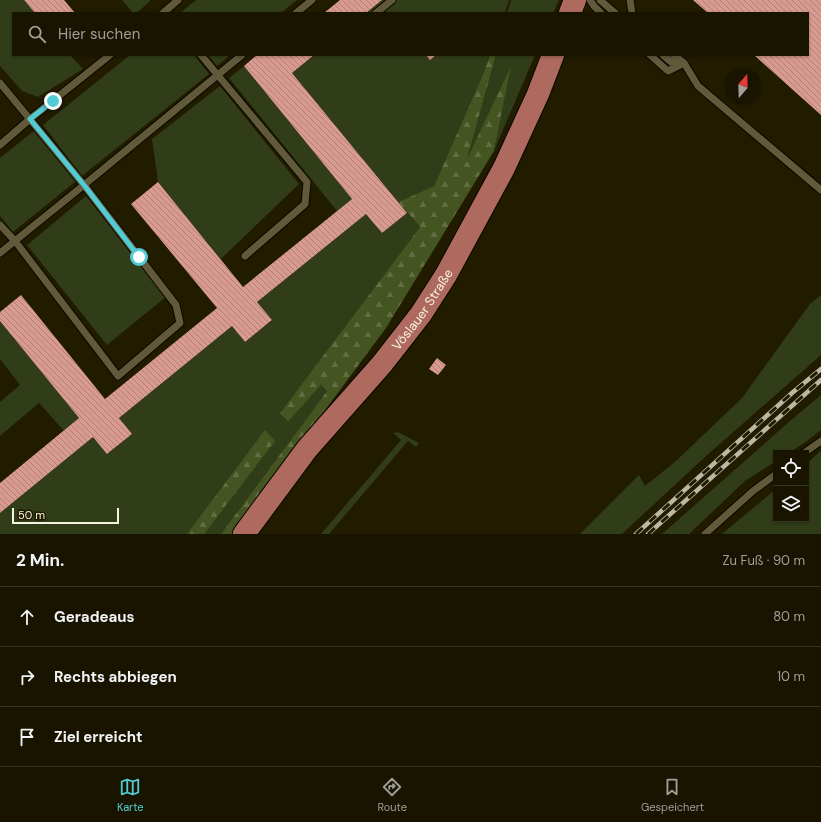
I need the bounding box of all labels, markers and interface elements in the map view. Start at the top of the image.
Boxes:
search box [12,12,809,56]
icon: search [26,23,48,45]
text: Hier suchen [58,24,140,44]
north arrow [725,68,761,104]
route end [44,92,62,110]
route start [130,248,148,266]
street label: Vöslauer Straße [388,266,456,353]
map controls [773,450,809,522]
button: locate [773,450,809,486]
button: layers [773,486,809,522]
scale bar [12,506,119,525]
text: 50 m [18,508,45,522]
text: 2 Min. [16,549,64,571]
text: Zu Fuß · 90 m [723,552,805,569]
icon: ahead [16,606,38,628]
text: Geradeaus [54,607,135,627]
text: 80 m [773,608,805,625]
icon: right [16,666,38,688]
text: Rechts abbiegen [54,667,177,687]
text: 10 m [777,668,805,685]
icon: arrive [16,726,38,748]
text: Ziel erreicht [54,727,143,747]
tab: Karte [117,776,144,814]
tab: Route [378,776,407,814]
tab: Gespeichert [641,776,704,814]

